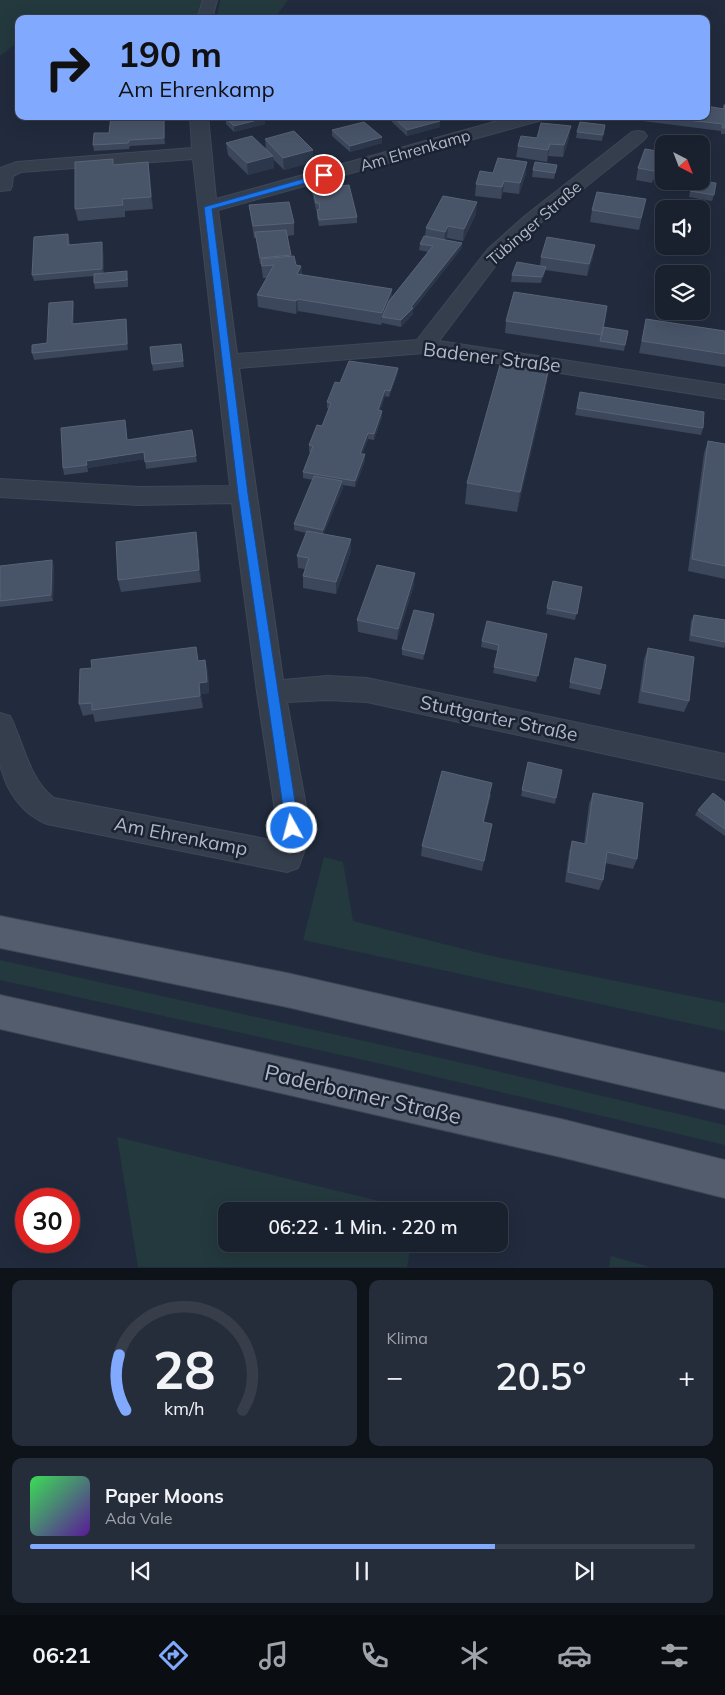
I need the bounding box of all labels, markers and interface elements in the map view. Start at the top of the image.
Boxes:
text: 190 m [118,32,222,76]
icon: right [35,35,100,100]
text: Am Ehrenkamp [118,75,275,103]
street label: Am Ehrenkamp [357,125,473,175]
north arrow [655,135,710,190]
map controls [655,135,710,320]
pin [303,154,345,196]
icon: arrive [310,161,338,189]
street label: Tübinger Straße [483,177,585,269]
button: sound [655,200,710,255]
button: layers [655,265,710,320]
street label: Badener Straße [422,337,562,377]
street label: Stuttgarter Straße [418,690,580,746]
position arrow [265,801,317,853]
street label: Am Ehrenkamp [112,811,250,861]
street label: Paderborner Straße [262,1058,464,1130]
speed limit sign: 30 [15,1188,80,1253]
text: 06:22 · 1 Min. · 220 m [268,1215,458,1239]
text: Klima [387,1328,428,1348]
text: 28 [153,1337,215,1402]
text: 20.5° [495,1352,587,1400]
text: − [387,1359,403,1394]
text: + [678,1359,695,1394]
text: km/h [164,1397,204,1419]
text: Paper Moons [105,1484,224,1508]
text: Ada Vale [105,1508,172,1528]
icon: previous [127,1557,155,1585]
icon: pause [348,1557,376,1585]
icon: next [570,1557,598,1585]
icon: directions [156,1638,191,1673]
icon: music [256,1638,291,1673]
icon: phone [357,1638,392,1673]
icon: climate [457,1638,492,1673]
icon: car [557,1638,592,1673]
icon: filters [657,1638,692,1673]
text: 06:21 [33,1641,91,1669]

